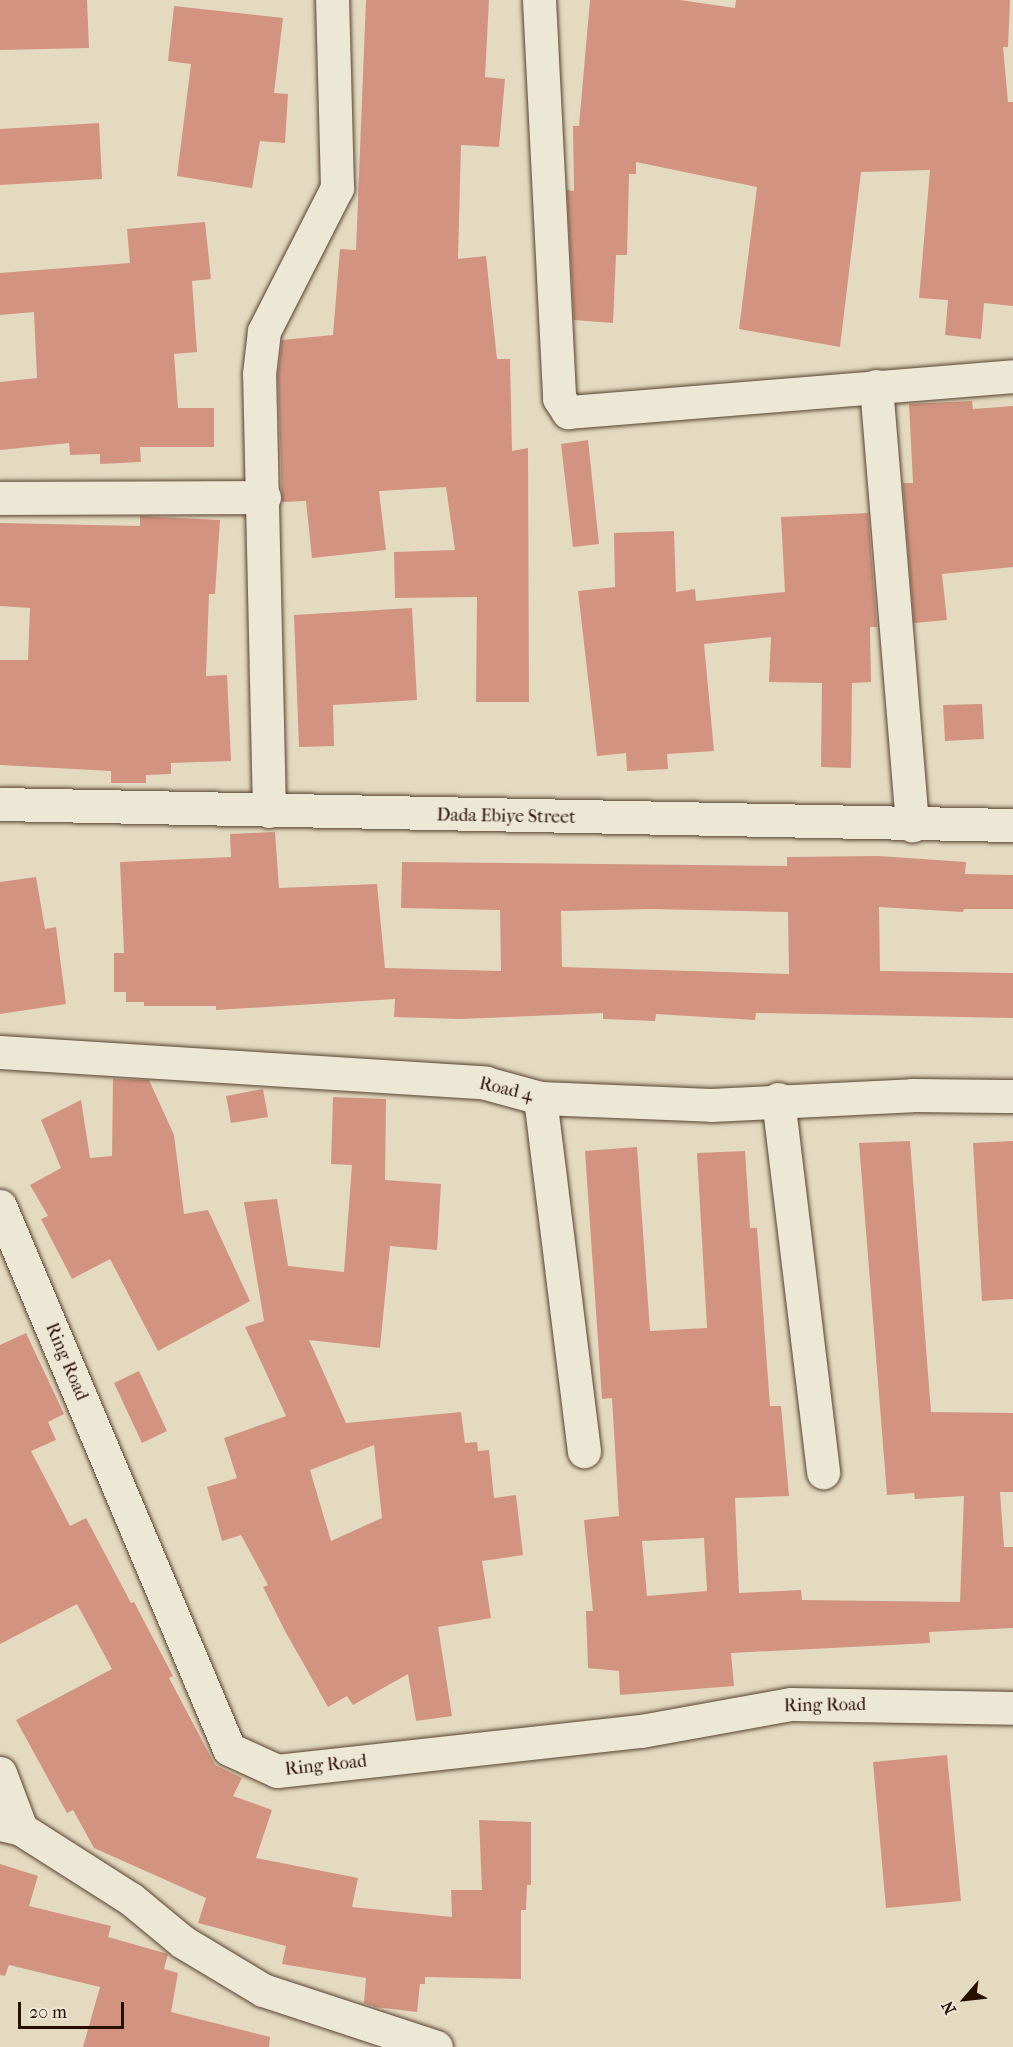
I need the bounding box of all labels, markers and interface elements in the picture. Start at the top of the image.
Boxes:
street label: Dada Ebiye Street [436,805,576,829]
street label: Road 4 [477,1073,535,1107]
street label: Ring Road [40,1320,92,1404]
street label: Ring Road [784,1694,866,1718]
street label: Ring Road [284,1751,368,1781]
north arrow [935,1969,995,2029]
scale bar [21,1990,128,2028]
text: N [937,1998,960,2018]
text: 20 m [29,2002,67,2023]

